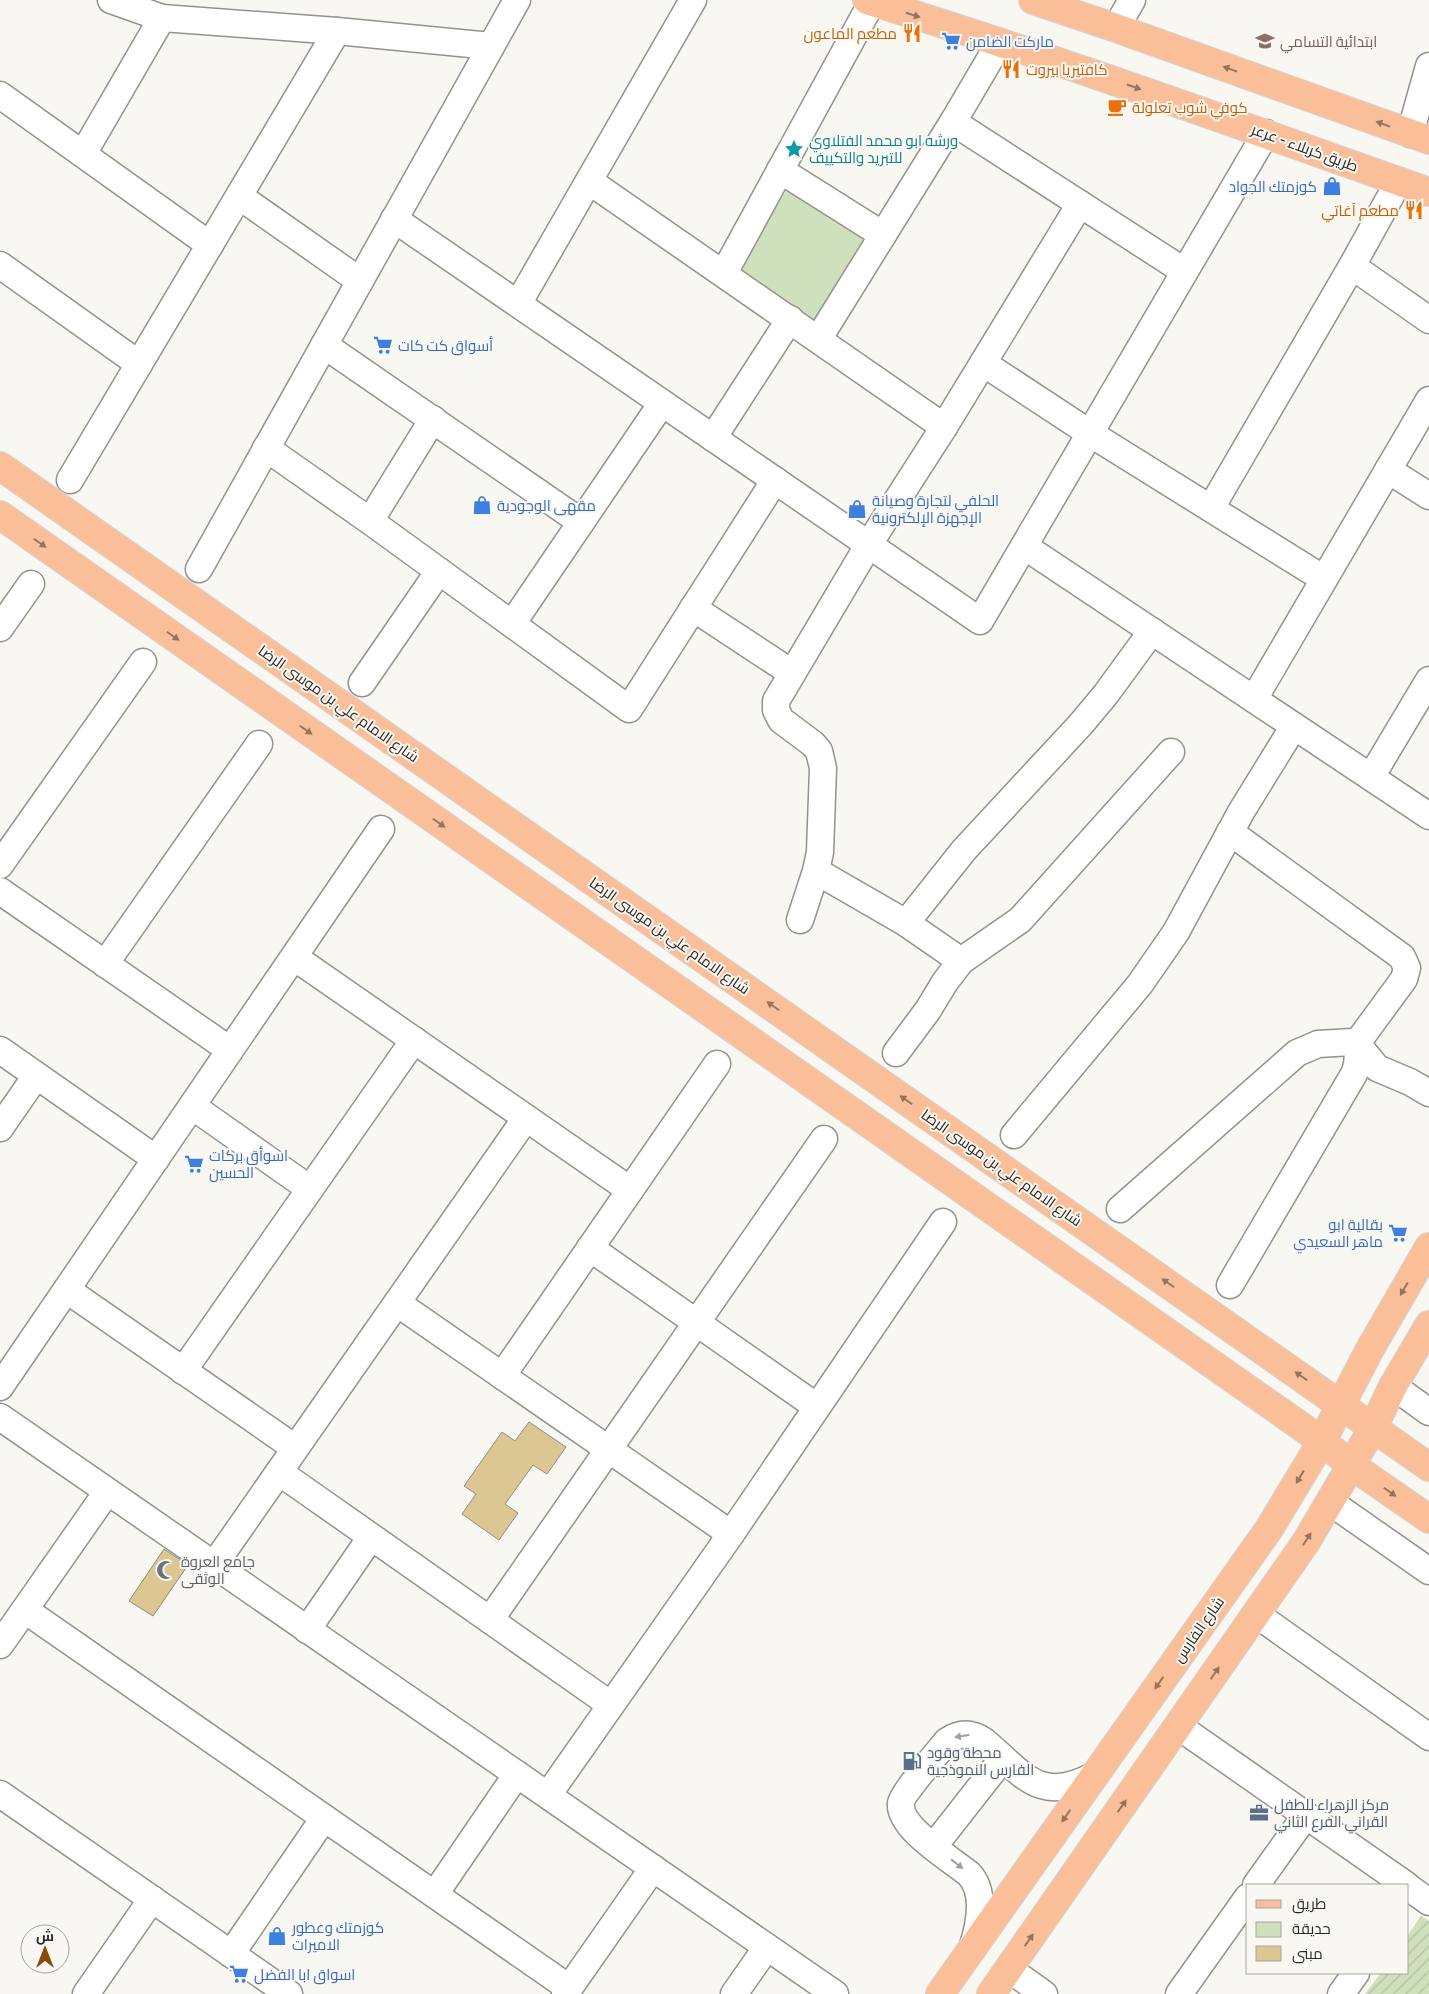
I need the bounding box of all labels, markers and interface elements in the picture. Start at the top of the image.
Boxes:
one-way arrow [906,11,921,19]
restaurant icon: مطعم الماعون [901,22,923,44]
place label: مطعم الماعون [804,24,897,44]
supermarket icon: ماركت الضامن [940,30,962,52]
school or university icon: ابتدائية التسامي [1254,30,1276,52]
place label: ماركت الضامن [966,32,1054,52]
place label: ابتدائية التسامي [1280,32,1377,54]
restaurant icon: كافتيريا بيروت [1000,58,1022,80]
place label: كافتيريا بيروت [1026,60,1108,79]
one-way arrow [1222,65,1237,73]
one-way arrow [1127,83,1142,91]
cafe icon: كوفي شوب تعلولة [1106,96,1128,118]
place label: كوفي شوب تعلولة [1132,98,1248,120]
street label: طريق كربلاء - عرعر [1248,119,1361,177]
one-way arrow [1375,120,1390,128]
place label: ورشه ابو محمد الفتلاوي للتبريد والتكييف [809,131,958,167]
place icon: ورشه ابو محمد الفتلاوي للتبريد والتكييف [783,138,805,160]
shop icon: كوزمتك الجواد [1321,175,1343,197]
place label: كوزمتك الجواد [1229,177,1317,196]
restaurant icon: مطعم آغاتي [1403,199,1425,221]
place label: مطعم آغاتي [1321,201,1399,223]
supermarket icon: أسواق كت كات [372,334,394,356]
place label: أسواق كت كات [398,336,493,356]
place label: الحلفي لتجارة وصيانة الإجهزة الإلكترونية [872,491,999,528]
shop icon: مقهى الوجودية [471,494,493,516]
place label: مقهى الوجودية [497,496,596,516]
shop icon: الحلفي لتجارة وصيانة الإجهزة الإلكترونية [846,498,868,520]
one-way arrow [33,538,47,548]
one-way arrow [166,631,180,641]
street label: شارع الامام علي بن موسى الرضا [253,641,423,769]
one-way arrow [299,725,313,735]
one-way arrow [432,818,446,828]
street label: شارع الامام علي بن موسى الرضا [584,873,754,1001]
one-way arrow [766,1001,779,1011]
one-way arrow [899,1095,912,1105]
street label: شارع الامام علي بن موسى الرضا [916,1105,1086,1233]
place label: اسوأق بركات الحسين [209,1146,288,1183]
supermarket icon: اسوأق بركات الحسين [183,1153,205,1175]
place label: بقالية ابو ماهر السعيدي [1293,1215,1383,1254]
supermarket icon: بقالية ابو ماهر السعيدي [1387,1222,1409,1244]
one-way arrow [1161,1278,1175,1288]
one-way arrow [1400,1282,1409,1296]
one-way arrow [1294,1371,1308,1381]
one-way arrow [1296,1470,1305,1483]
one-way arrow [1383,1487,1397,1497]
one-way arrow [1303,1533,1312,1546]
place label: جامع العروة الوثقى [181,1552,255,1589]
mosque icon: جامع العروة الوثقى [155,1559,177,1581]
street label: شارع الفارس [1169,1593,1230,1667]
one-way arrow [1210,1666,1220,1680]
one-way arrow [1154,1677,1164,1690]
one-way arrow [954,1732,970,1740]
place label: محطة وقود الفارس النموذجية [927,1743,1034,1780]
fuel station icon: محطة وقود الفارس النموذجية [901,1750,923,1772]
place label: مركز الزهراء للطفل القراني الفرع الثاني [1274,1795,1389,1834]
one-way arrow [1117,1800,1127,1813]
office icon: مركز الزهراء للطفل القراني الفرع الثاني [1248,1802,1270,1824]
one-way arrow [1061,1809,1071,1823]
one-way arrow [950,1859,964,1869]
legend [1246,1884,1409,1974]
text: طريق [1292,1894,1326,1914]
place label: كوزمتك وعطور الاميرات [291,1918,384,1954]
text: حديقة [1292,1919,1331,1937]
north arrow [20,1924,70,1974]
shop icon: كوزمتك وعطور الاميرات [266,1925,288,1947]
text: ش [36,1927,54,1945]
one-way arrow [1024,1933,1034,1946]
text: مبنى [1292,1944,1323,1964]
supermarket icon: اسواق ابا الفضل [228,1963,250,1985]
place label: اسواق ابا الفضل [254,1965,355,1985]

